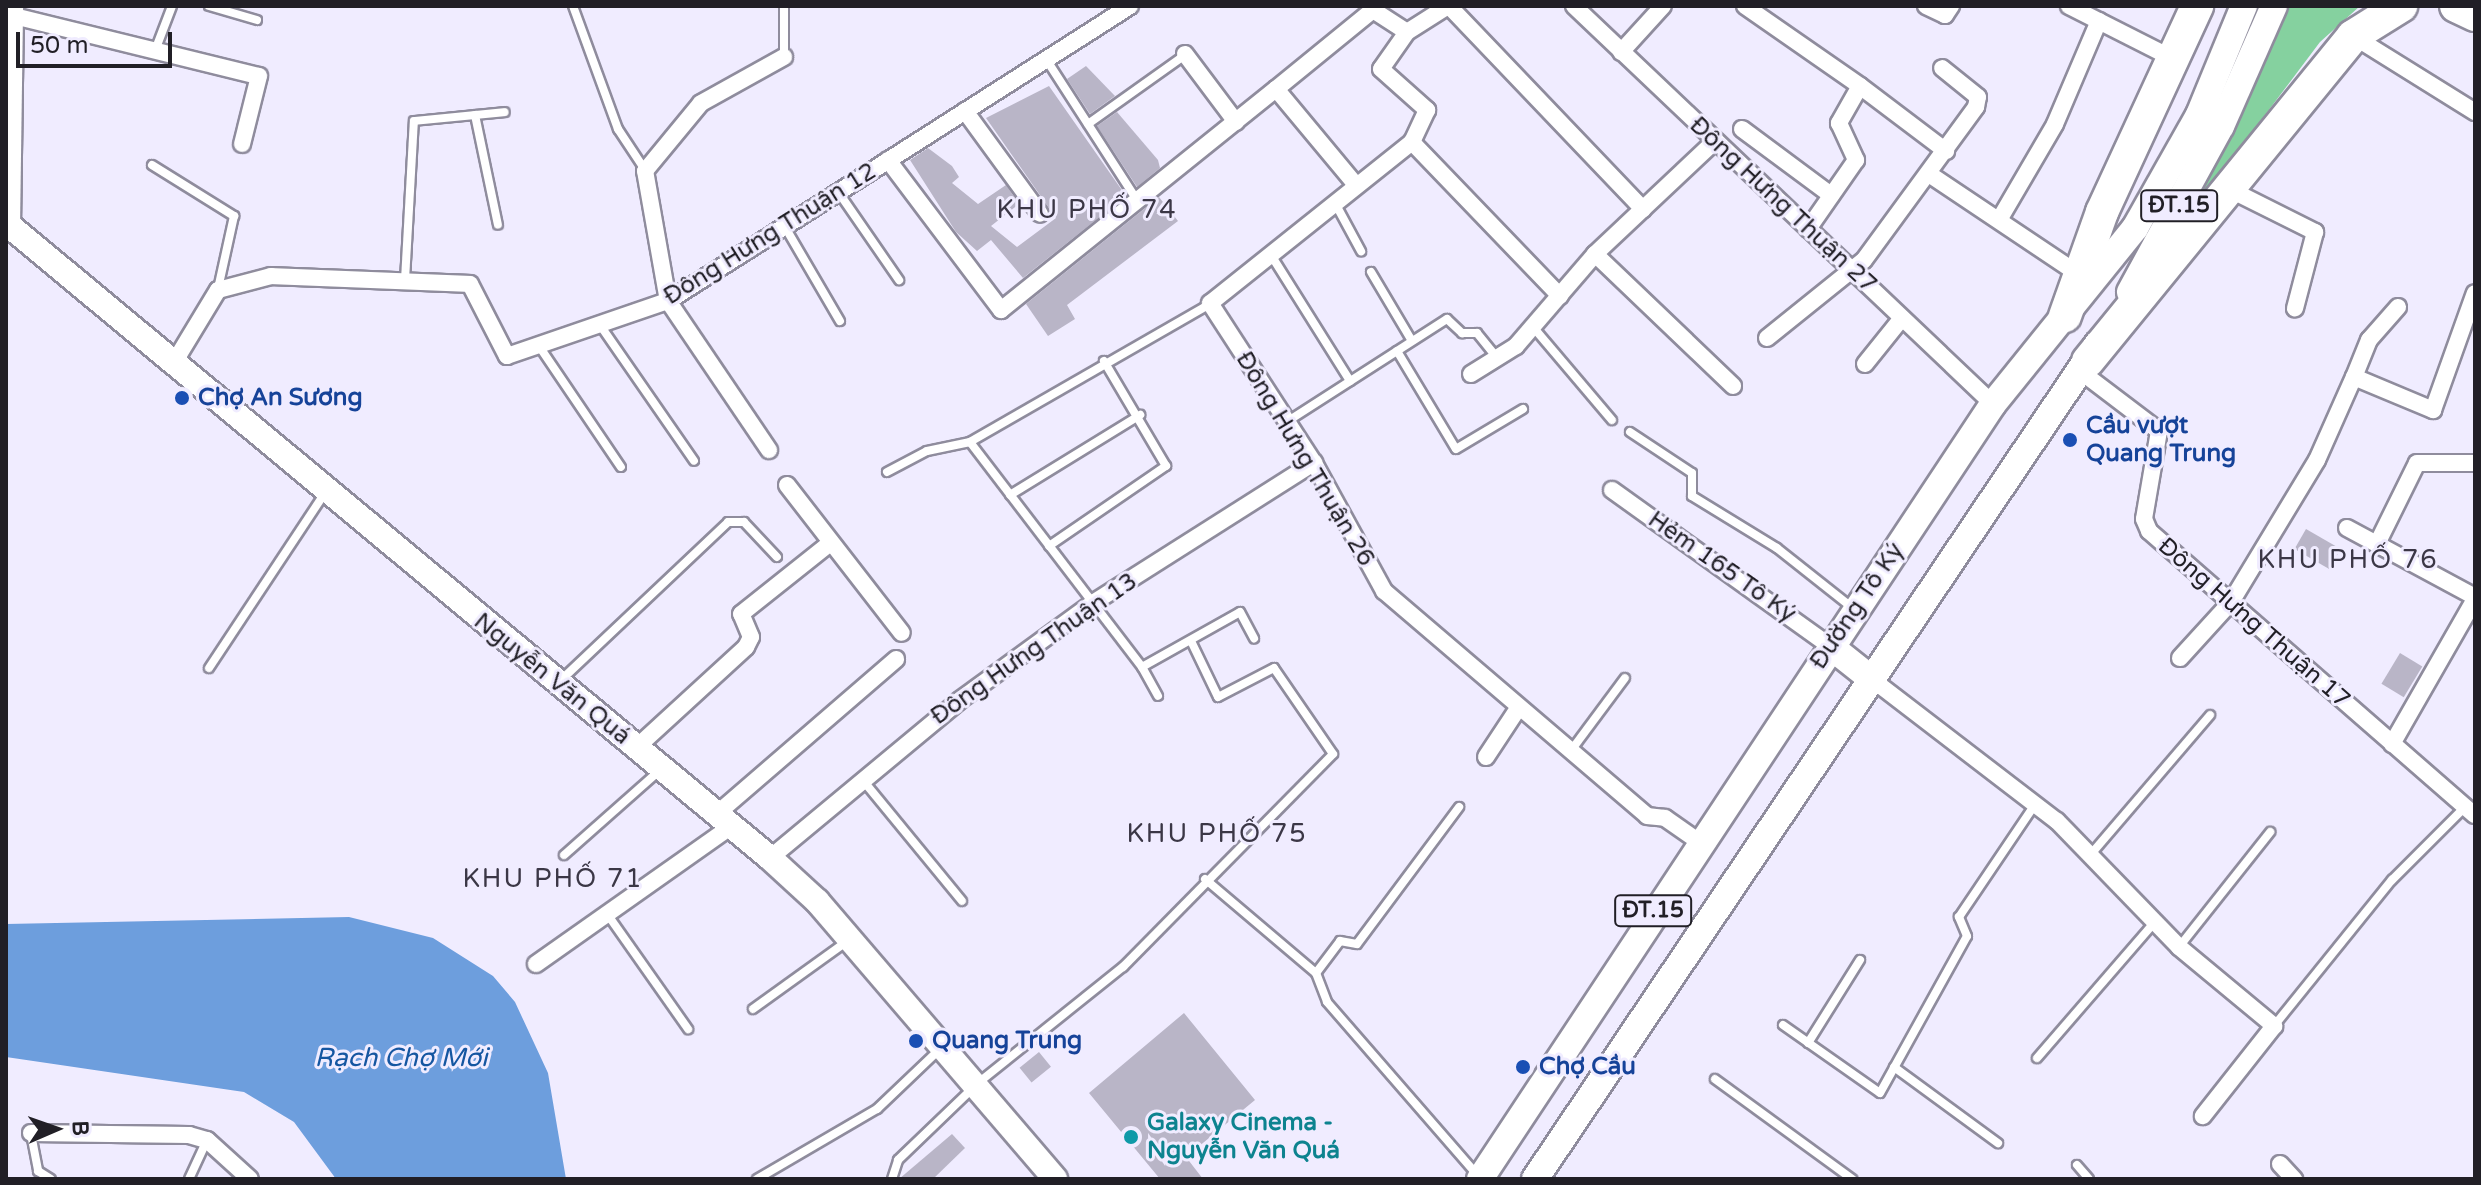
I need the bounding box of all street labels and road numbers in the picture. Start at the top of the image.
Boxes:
street label: Đông Hưng Thuận 27 [1684,111,1882,299]
street label: Đông Hưng Thuận 12 [658,157,882,311]
road number: ĐT.15 [2139,188,2219,224]
street label: Đông Hưng Thuận 26 [1230,347,1380,571]
street label: Hẻm 165 Tô Ký [1642,505,1802,629]
street label: Đông Hưng Thuận 17 [2152,532,2356,714]
street label: Đường Tô Ký [1804,537,1910,675]
street label: Đông Hưng Thuận 13 [925,567,1143,731]
street label: Nguyễn Văn Quá [468,607,636,751]
road number: ĐT.15 [1613,893,1693,929]

